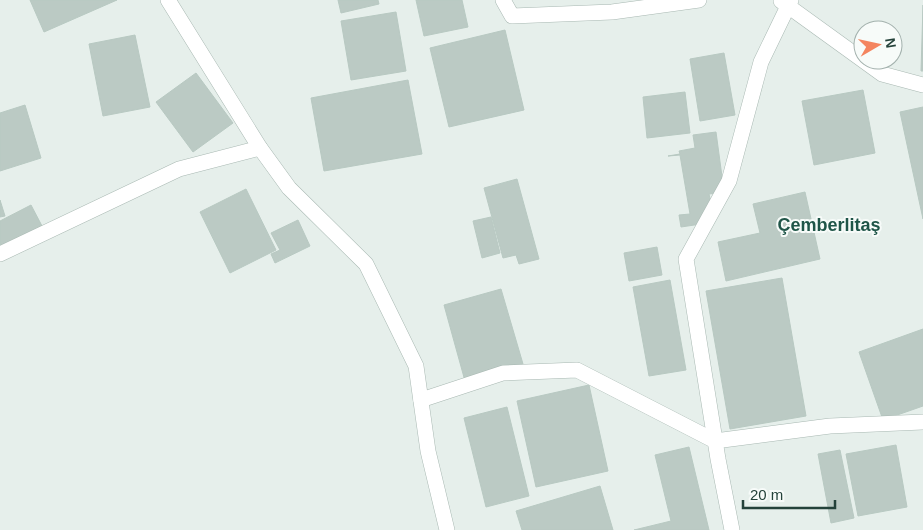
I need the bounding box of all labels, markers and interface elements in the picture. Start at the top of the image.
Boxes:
north arrow [853,20,903,70]
text: N [882,37,900,49]
district label: Çemberlitaş [777,215,881,235]
scale bar [743,478,836,510]
text: 20 m [750,486,783,503]

